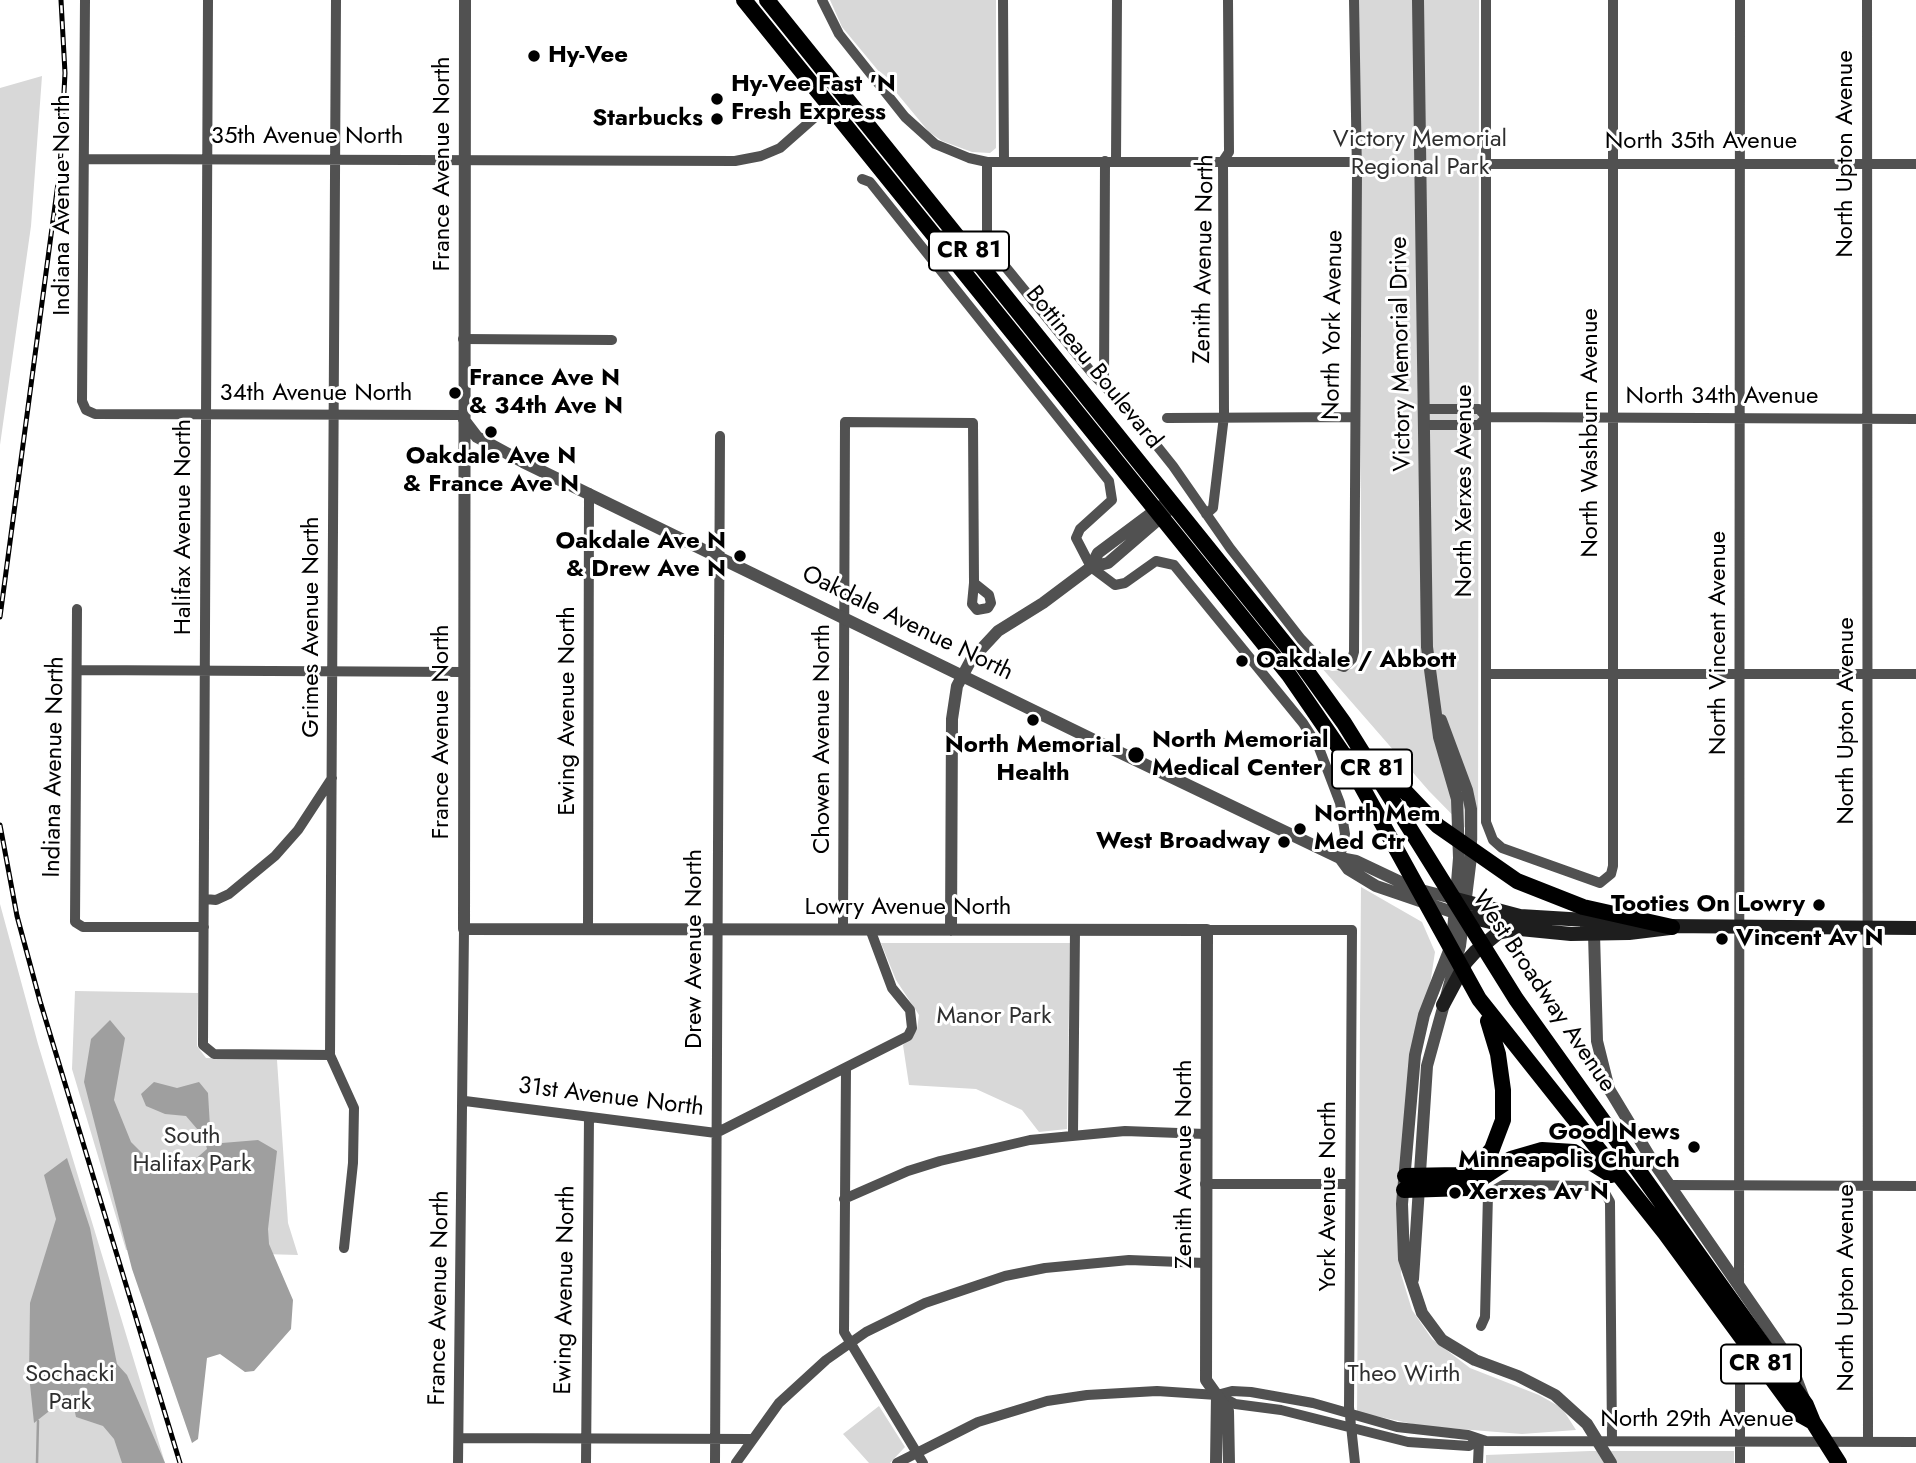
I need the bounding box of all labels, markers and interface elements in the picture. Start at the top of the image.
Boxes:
place label: Hy-Vee [548,42,628,70]
marker: Hy-Vee [526,48,542,64]
street label: North Upton Avenue [1832,50,1860,258]
street label: France Avenue North [429,56,457,272]
place label: Hy-Vee Fast 'N Fresh Express [731,71,896,127]
marker: Hy-Vee Fast 'N Fresh Express [709,91,725,107]
street label: Indiana Avenue North [49,94,77,316]
place label: Starbucks [592,105,703,133]
marker: Starbucks [709,111,725,127]
street label: 35th Avenue North [211,123,403,151]
park label: Victory Memorial Regional Park [1333,126,1507,182]
street label: North 35th Avenue [1605,128,1797,156]
street label: Zenith Avenue North [1189,154,1221,364]
street label: North York Avenue [1318,230,1350,420]
road number: CR 81 [929,232,1009,270]
street label: Victory Memorial Drive [1386,236,1418,472]
street label: Bottineau Boulevard [1019,281,1167,455]
street label: North Washburn Avenue [1577,308,1605,558]
place label: France Ave N & 34th Ave N [469,365,623,421]
street label: 34th Avenue North [220,380,412,408]
street label: North 34th Avenue [1626,383,1818,411]
street label: North Xerxes Avenue [1451,384,1479,598]
marker: France Ave N & 34th Ave N [447,385,463,401]
street label: Halifax Avenue North [170,419,198,635]
marker: Oakdale Ave N & France Ave N [483,424,499,440]
place label: Oakdale Ave N & France Ave N [403,443,579,499]
street label: Grimes Avenue North [298,516,326,738]
place label: Oakdale Ave N & Drew Ave N [556,528,726,584]
street label: North Vincent Avenue [1705,531,1733,755]
marker: Oakdale Ave N & Drew Ave N [732,548,748,564]
street label: Oakdale Avenue North [797,560,1017,688]
street label: Ewing Avenue North [554,606,582,816]
street label: North Upton Avenue [1833,617,1861,825]
street label: France Avenue North [428,624,456,840]
street label: Chowen Avenue North [809,624,837,854]
place label: Oakdale / Abbott [1256,647,1456,675]
marker: Oakdale / Abbott [1234,653,1250,669]
street label: Indiana Avenue North [39,656,71,878]
marker: North Memorial Health [1025,712,1041,728]
place label: North Memorial Medical Center [1152,727,1328,783]
place label: North Memorial Health [945,732,1121,788]
marker: North Memorial Medical Center [1126,745,1146,765]
road number: CR 81 [1332,750,1412,789]
place label: North Mem Med Ctr [1314,801,1440,857]
marker: North Mem Med Ctr [1292,821,1308,837]
place label: West Broadway [1096,828,1270,856]
marker: West Broadway [1276,834,1292,850]
street label: Drew Avenue North [681,849,709,1049]
street label: West Broadway Avenue [1465,886,1621,1098]
place label: Tooties On Lowry [1611,891,1805,919]
street label: Lowry Avenue North [805,894,1011,922]
marker: Tooties On Lowry [1811,897,1827,913]
place label: Vincent Av N [1736,925,1884,953]
marker: Vincent Av N [1714,931,1730,947]
park label: Manor Park [937,1003,1051,1031]
street label: Zenith Avenue North [1171,1059,1199,1269]
street label: 31st Avenue North [517,1072,705,1124]
street label: York Avenue North [1315,1101,1343,1291]
place label: Good News Minneapolis Church [1458,1119,1680,1175]
park label: South Halifax Park [133,1123,251,1179]
marker: Good News Minneapolis Church [1686,1139,1702,1155]
place label: Xerxes Av N [1469,1179,1609,1207]
street label: North Upton Avenue [1833,1184,1861,1392]
street label: Ewing Avenue North [550,1185,582,1395]
marker: Xerxes Av N [1447,1185,1463,1201]
street label: France Avenue North [424,1190,456,1406]
road number: CR 81 [1721,1344,1801,1384]
park label: Sochacki Park [25,1361,115,1417]
park label: Theo Wirth [1347,1361,1461,1389]
street label: North 29th Avenue [1600,1406,1794,1434]

